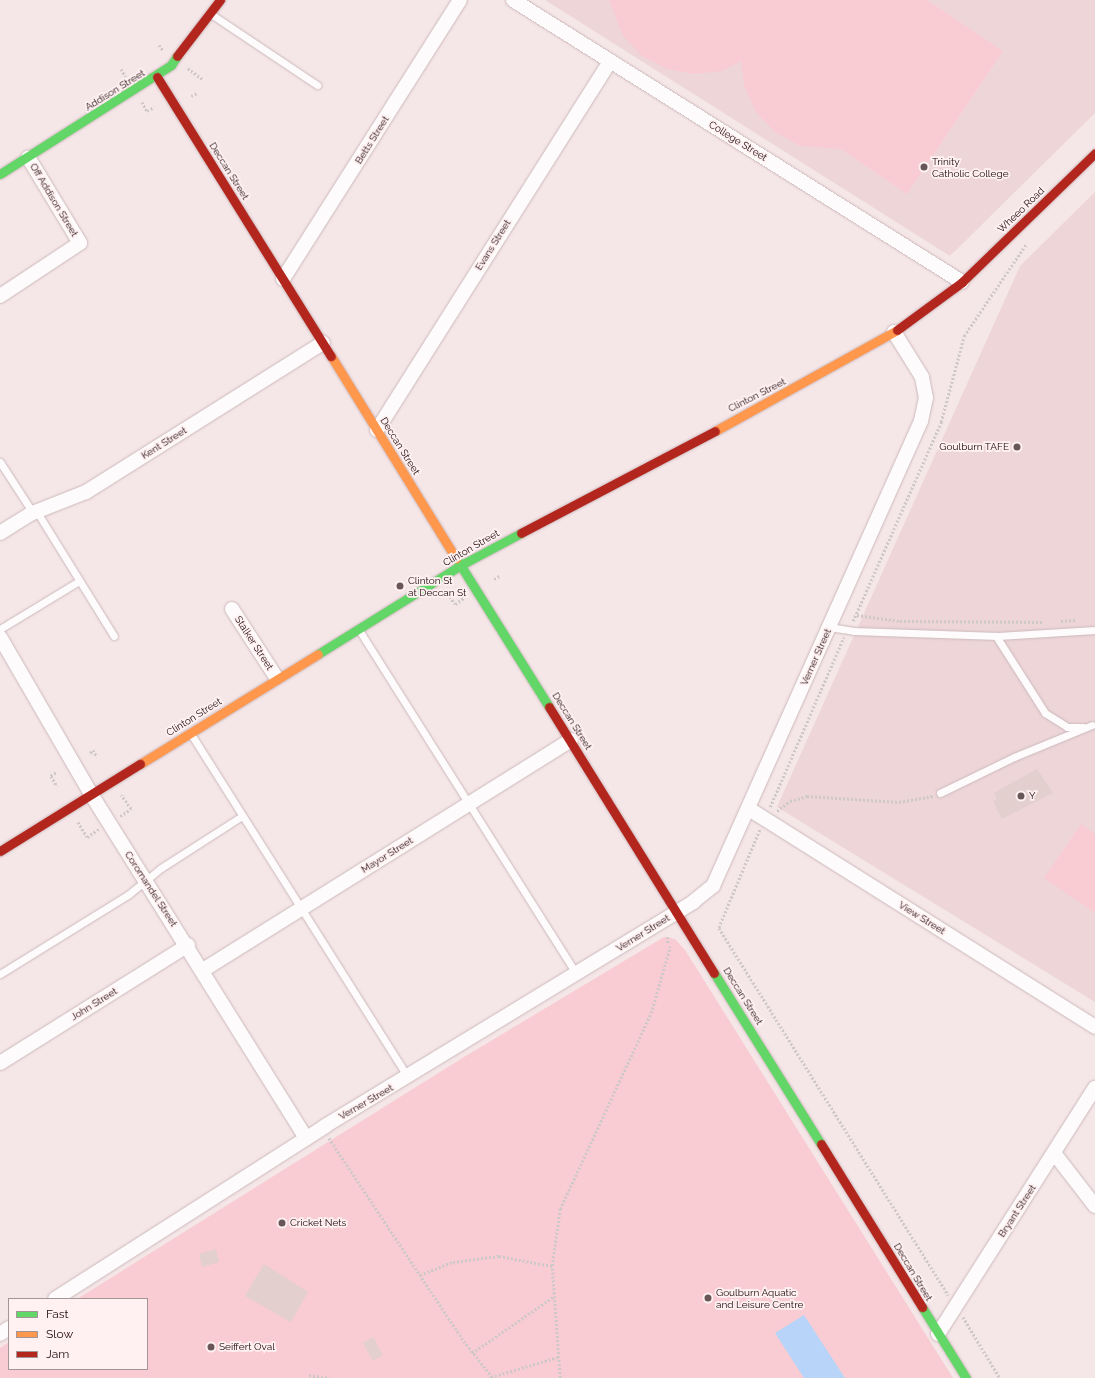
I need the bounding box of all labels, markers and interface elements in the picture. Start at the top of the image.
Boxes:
street label: Addison Street [83,67,147,113]
street label: Betts Street [353,114,391,166]
street label: College Street [707,118,769,164]
street label: Deccan Street [207,140,251,202]
place label: Trinity Catholic College [932,155,1009,178]
street label: Off Addison Street [27,161,81,239]
marker: Trinity Catholic College [919,162,929,172]
street label: Wheeo Road [995,185,1047,235]
street label: Evans Street [473,217,513,273]
street label: Clinton Street [726,375,788,415]
street label: Deccan Street [378,415,422,477]
street label: Kent Street [139,424,189,462]
place label: Goulburn TAFE [939,441,1009,453]
marker: Goulburn TAFE [1012,442,1022,452]
street label: Clinton Street [441,527,501,569]
place label: Clinton St at Deccan St [408,574,466,598]
marker: Clinton St at Deccan St [395,581,405,591]
street label: Stalker Street [232,614,276,672]
street label: Verner Street [798,627,834,687]
street label: Deccan Street [550,690,594,752]
street label: Clinton Street [164,695,224,739]
place label: Y [1029,790,1036,802]
marker: Y [1016,791,1026,801]
street label: Mayor Street [359,834,415,876]
street label: Coromandel Street [122,849,180,929]
street label: View Street [896,899,948,937]
street label: Verner Street [614,912,672,954]
street label: Deccan Street [721,965,765,1027]
street label: John Street [69,985,119,1023]
street label: Verner Street [337,1082,395,1122]
street label: Bryant Street [996,1182,1038,1240]
place label: Cricket Nets [290,1217,346,1229]
marker: Cricket Nets [277,1218,287,1228]
street label: Deccan Street [891,1241,935,1303]
place label: Goulburn Aquatic and Leisure Centre [716,1286,803,1310]
marker: Goulburn Aquatic and Leisure Centre [703,1293,713,1303]
legend [8,1298,148,1370]
text: Fast [46,1307,69,1321]
text: Slow [46,1327,73,1341]
place label: Seiffert Oval [219,1341,275,1353]
marker: Seiffert Oval [206,1342,216,1352]
text: Jam [46,1347,69,1361]

